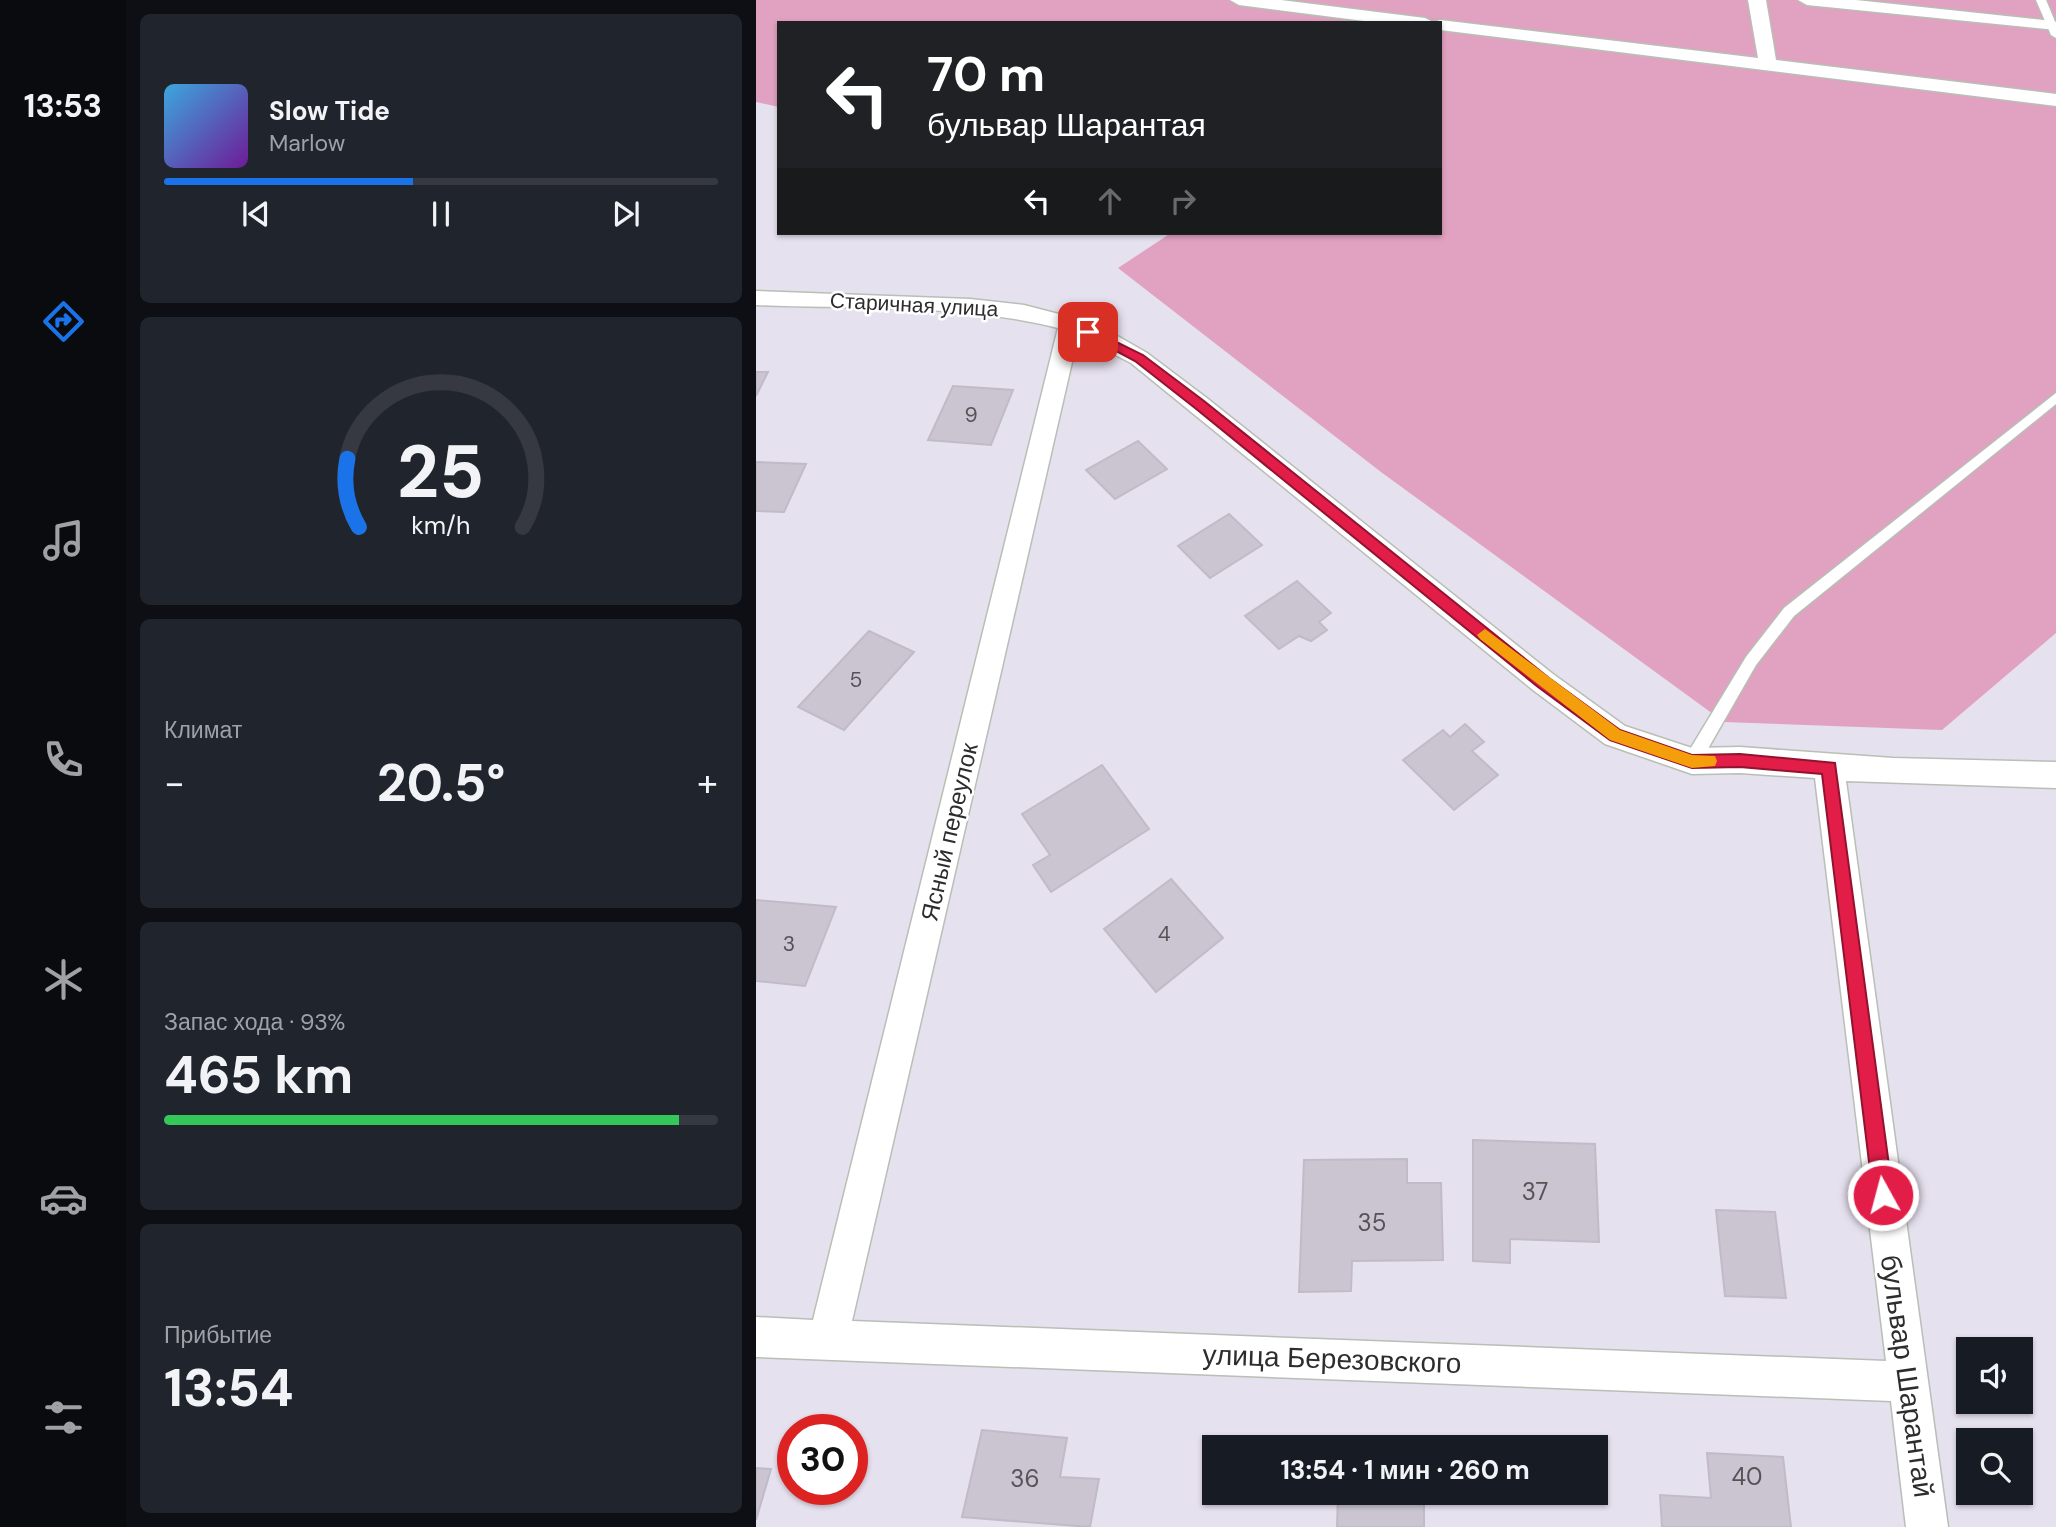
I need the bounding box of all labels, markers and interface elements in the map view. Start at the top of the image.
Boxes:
text: 70 m [927,42,1045,106]
icon: left [812,49,903,140]
text: 13:53 [24,85,102,127]
text: Slow Tide [269,94,390,128]
text: бульвар Шарантая [927,104,1206,146]
text: Marlow [269,128,345,158]
icon: left [1018,182,1056,220]
icon: ahead [1091,182,1129,220]
icon: right [1164,182,1202,220]
icon: previous [237,195,275,233]
icon: pause [422,195,460,233]
icon: next [607,195,645,233]
street label: Старичная улица [829,287,999,323]
icon: directions [39,297,88,346]
pin [1058,302,1118,362]
icon: arrive [1069,313,1107,351]
house number: 9 [964,401,978,429]
text: 25 [397,425,485,520]
text: km/h [411,509,471,542]
icon: music [39,516,88,565]
house number: 5 [850,666,862,694]
text: Климат [164,715,242,745]
icon: phone [39,735,88,784]
street label: Ясный переулок [913,739,985,924]
text: 20.5° [377,749,505,817]
text: − [164,758,185,808]
text: + [697,758,718,808]
house number: 4 [1158,920,1171,948]
house number: 3 [783,930,795,958]
icon: climate [39,955,88,1004]
text: Запас хода · 93% [164,1007,345,1037]
text: 465 km [164,1041,353,1109]
position arrow [1846,1158,1920,1232]
icon: car [39,1174,88,1223]
house number: 37 [1522,1176,1548,1207]
house number: 35 [1358,1207,1386,1238]
street label: бульвар Шарантай [1872,1252,1942,1500]
text: Прибытие [164,1320,272,1350]
street label: улица Березовского [1202,1336,1462,1382]
map controls [1956,1337,2033,1505]
button: sound [1956,1337,2033,1414]
text: 13:54 [164,1354,294,1422]
icon: filters [39,1393,88,1442]
speed limit sign: 30 [777,1414,868,1505]
button: search [1956,1428,2033,1505]
text: 13:54 · 1 мин · 260 m [1280,1453,1530,1487]
house number: 40 [1732,1461,1762,1492]
house number: 36 [1010,1463,1040,1494]

